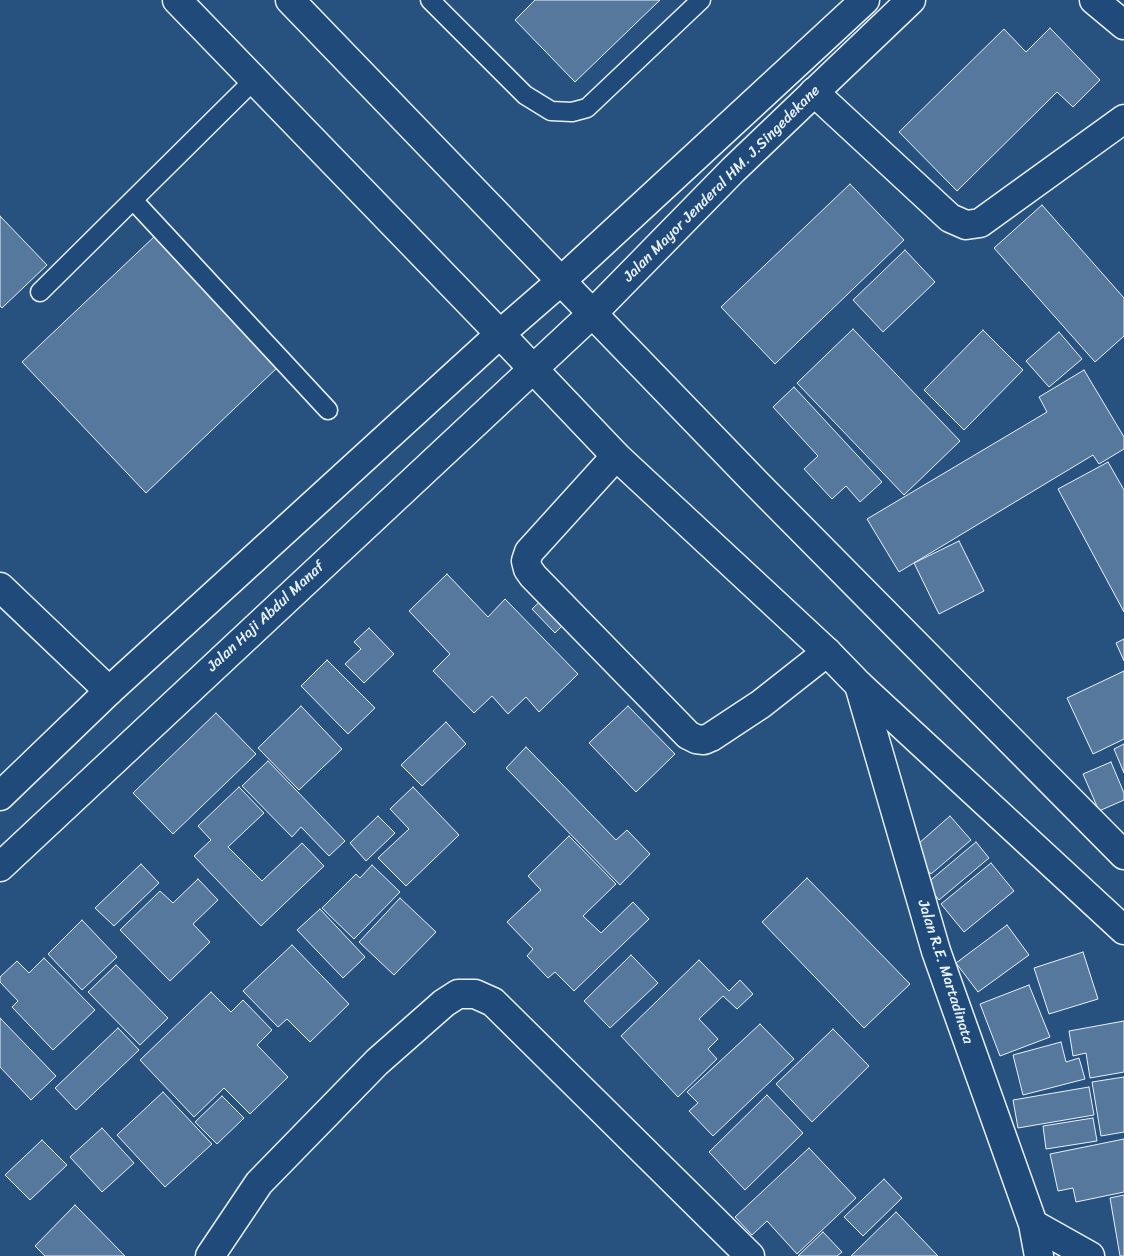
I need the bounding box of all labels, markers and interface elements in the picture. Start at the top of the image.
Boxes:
street label: Jalan Mayor Jenderal HM. J.Singedekane [620,82,824,286]
street label: Jalan Haji Abdul Manaf [204,558,328,676]
street label: Jalan R.E. Martadinata [913,898,977,1046]

